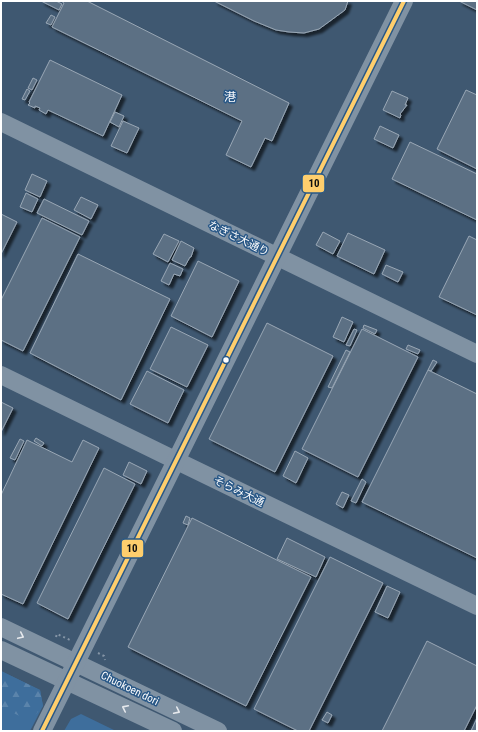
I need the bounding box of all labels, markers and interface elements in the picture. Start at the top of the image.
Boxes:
district label: 港 [224,90,236,104]
line badge: 10 [302,174,325,193]
text: 10 [308,177,320,190]
street label: なぎさ大通り [206,218,271,259]
unlabelled marker [221,355,231,365]
street label: そらみ大通 [211,474,266,509]
line badge: 10 [121,539,144,558]
text: 10 [126,542,138,555]
one-way arrow [17,631,24,639]
street label: Chuokoen dori [99,669,161,708]
one-way arrow [122,705,130,713]
one-way arrow [173,706,180,714]

